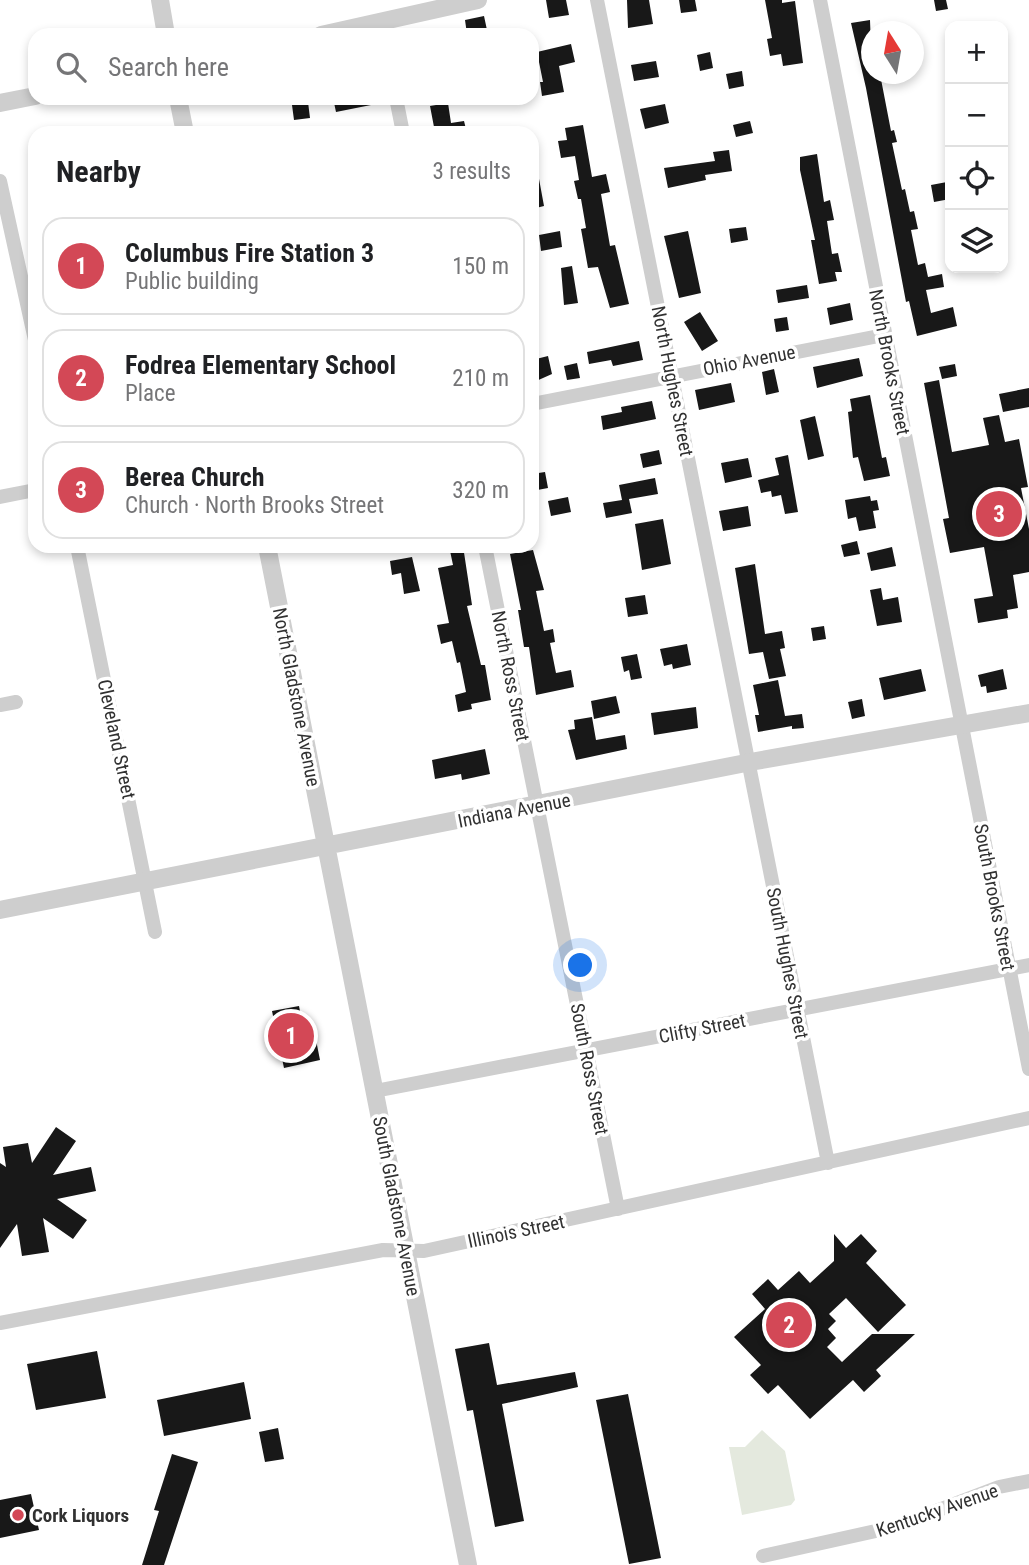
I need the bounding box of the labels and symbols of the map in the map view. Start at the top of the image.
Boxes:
north arrow [861,21,924,84]
street label: North Brooks Street [864,287,915,437]
street label: North Hughes Street [647,304,698,458]
street label: Ohio Avenue [701,340,797,381]
pin: 3 [976,488,1022,540]
street label: North Gladstone Avenue [268,606,325,789]
street label: North Ross Street [487,609,534,743]
street label: Cleveland Street [93,677,140,801]
street label: Indiana Avenue [456,788,572,833]
street label: South Brooks Street [969,822,1020,972]
street label: South Hughes Street [762,885,813,1041]
your location [563,948,597,982]
street label: South Ross Street [565,1001,614,1137]
street label: Clifty Street [657,1009,747,1048]
pin: 1 [268,1010,314,1062]
street label: South Gladstone Avenue [368,1114,425,1298]
street label: Illinois Street [466,1210,567,1253]
pin: 2 [766,1299,812,1351]
street label: Kentucky Avenue [873,1479,1001,1542]
place label: Cork Liquors [32,1504,129,1527]
marker: Cork Liquors [10,1507,26,1523]

